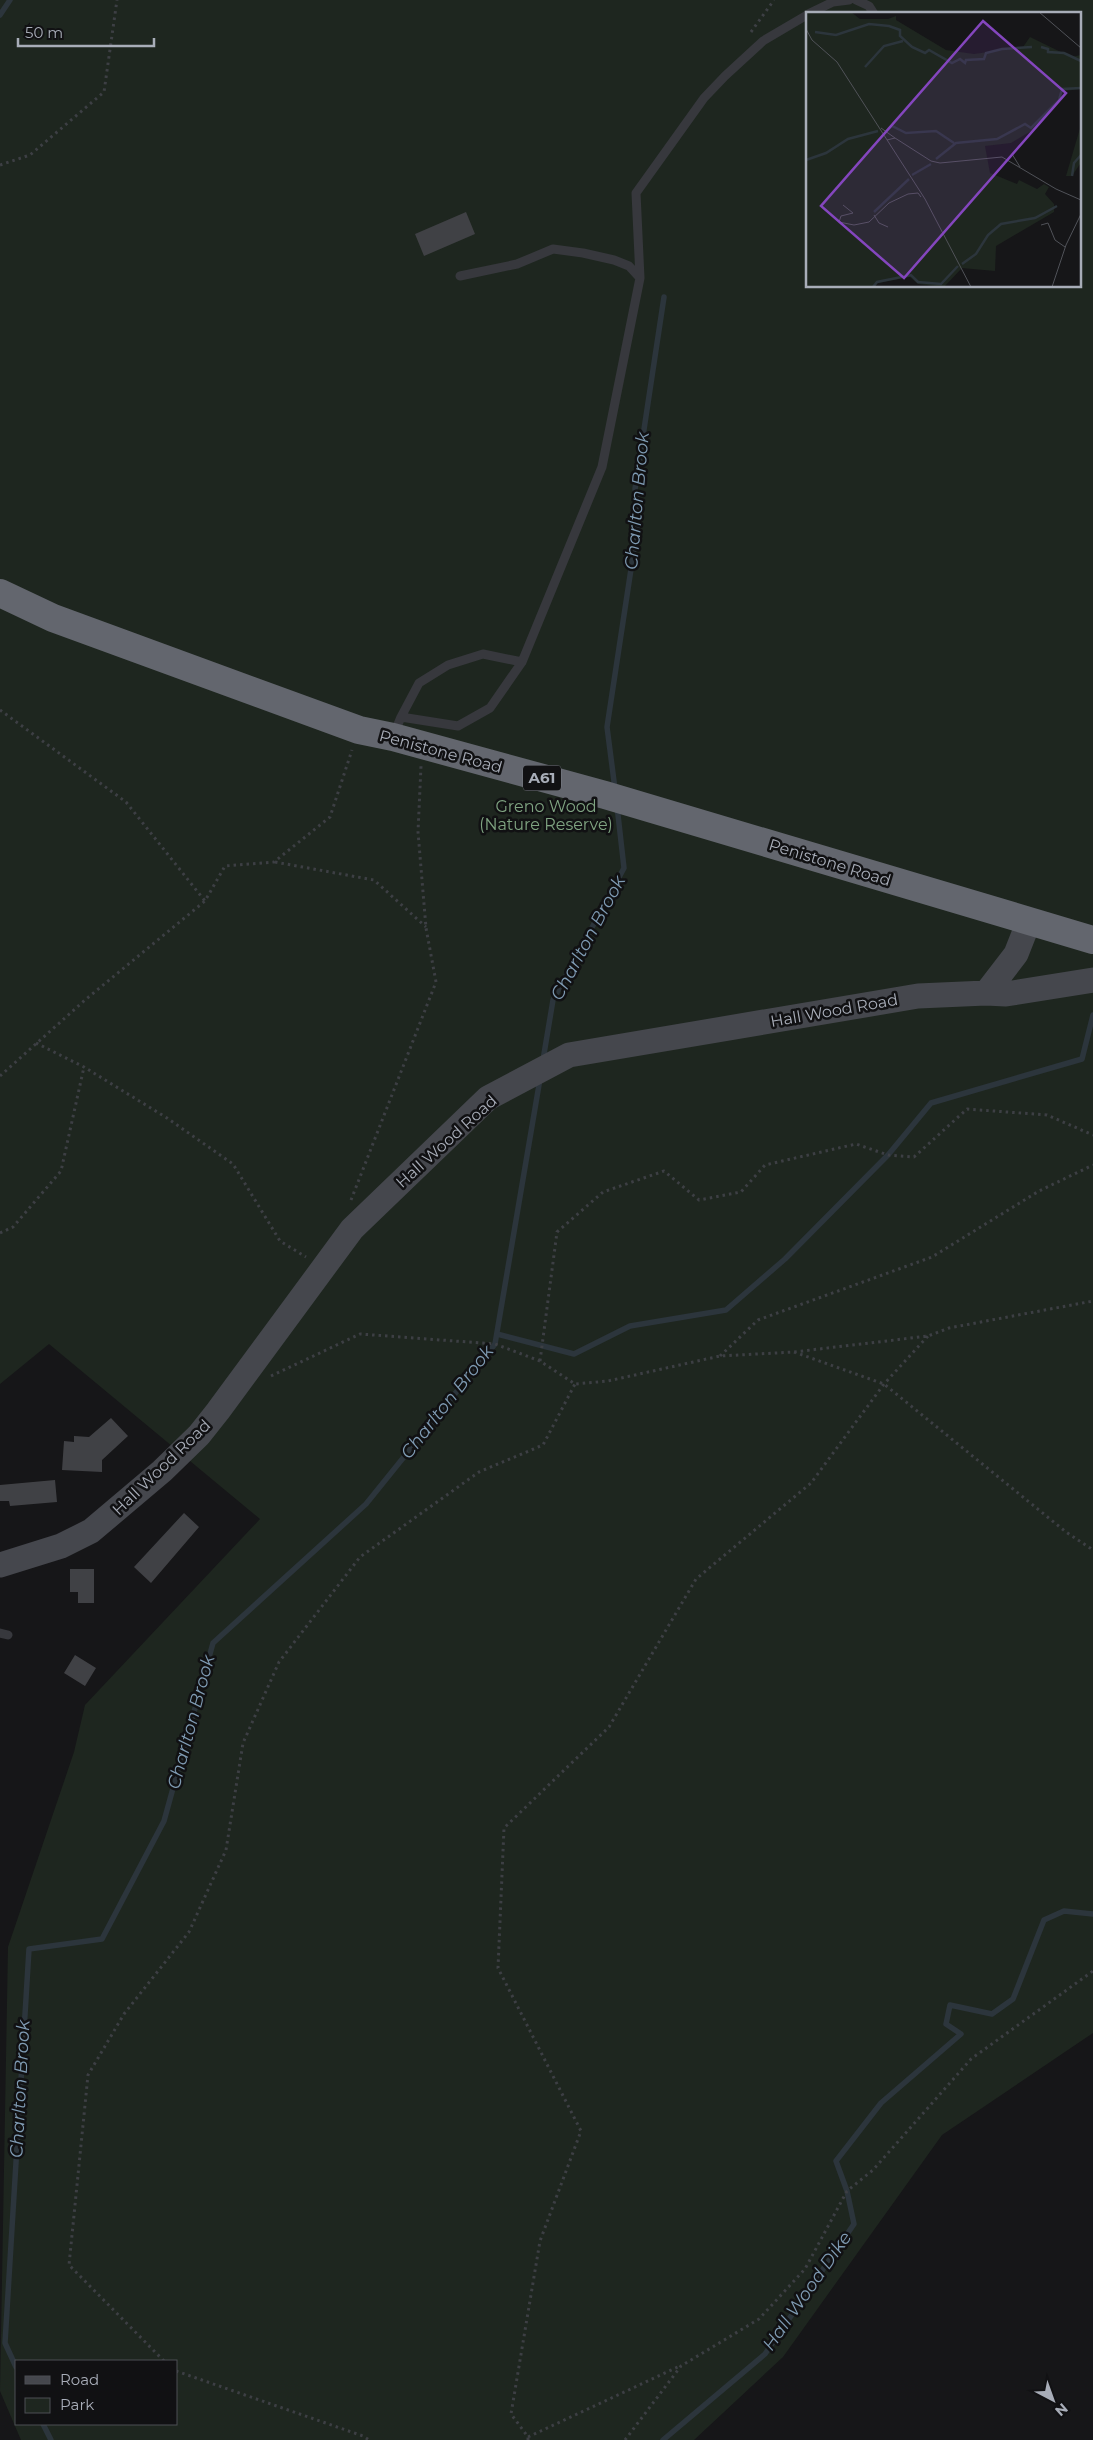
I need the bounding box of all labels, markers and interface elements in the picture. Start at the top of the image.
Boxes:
inset map [806,12,1080,288]
scale bar [18,15,154,47]
text: 50 m [25,23,63,42]
water label: Charlton Brook [620,430,654,571]
street label: Penistone Road [377,726,504,777]
road number: A61 [523,766,561,790]
park label: Greno Wood (Nature Reserve) [479,797,613,834]
street label: Penistone Road [767,835,893,890]
water label: Charlton Brook [546,871,631,1004]
street label: Hall Wood Road [769,990,899,1031]
street label: Hall Wood Road [392,1091,501,1192]
water label: Charlton Brook [396,1340,499,1463]
street label: Hall Wood Road [108,1416,214,1519]
water label: Charlton Brook [162,1651,220,1792]
water label: Charlton Brook [5,2018,35,2159]
water label: Hall Wood Dike [758,2227,856,2355]
legend [15,2360,178,2425]
text: Road [60,2370,99,2389]
north arrow [1028,2375,1078,2425]
text: Park [60,2395,94,2414]
text: N [1051,2399,1072,2420]

